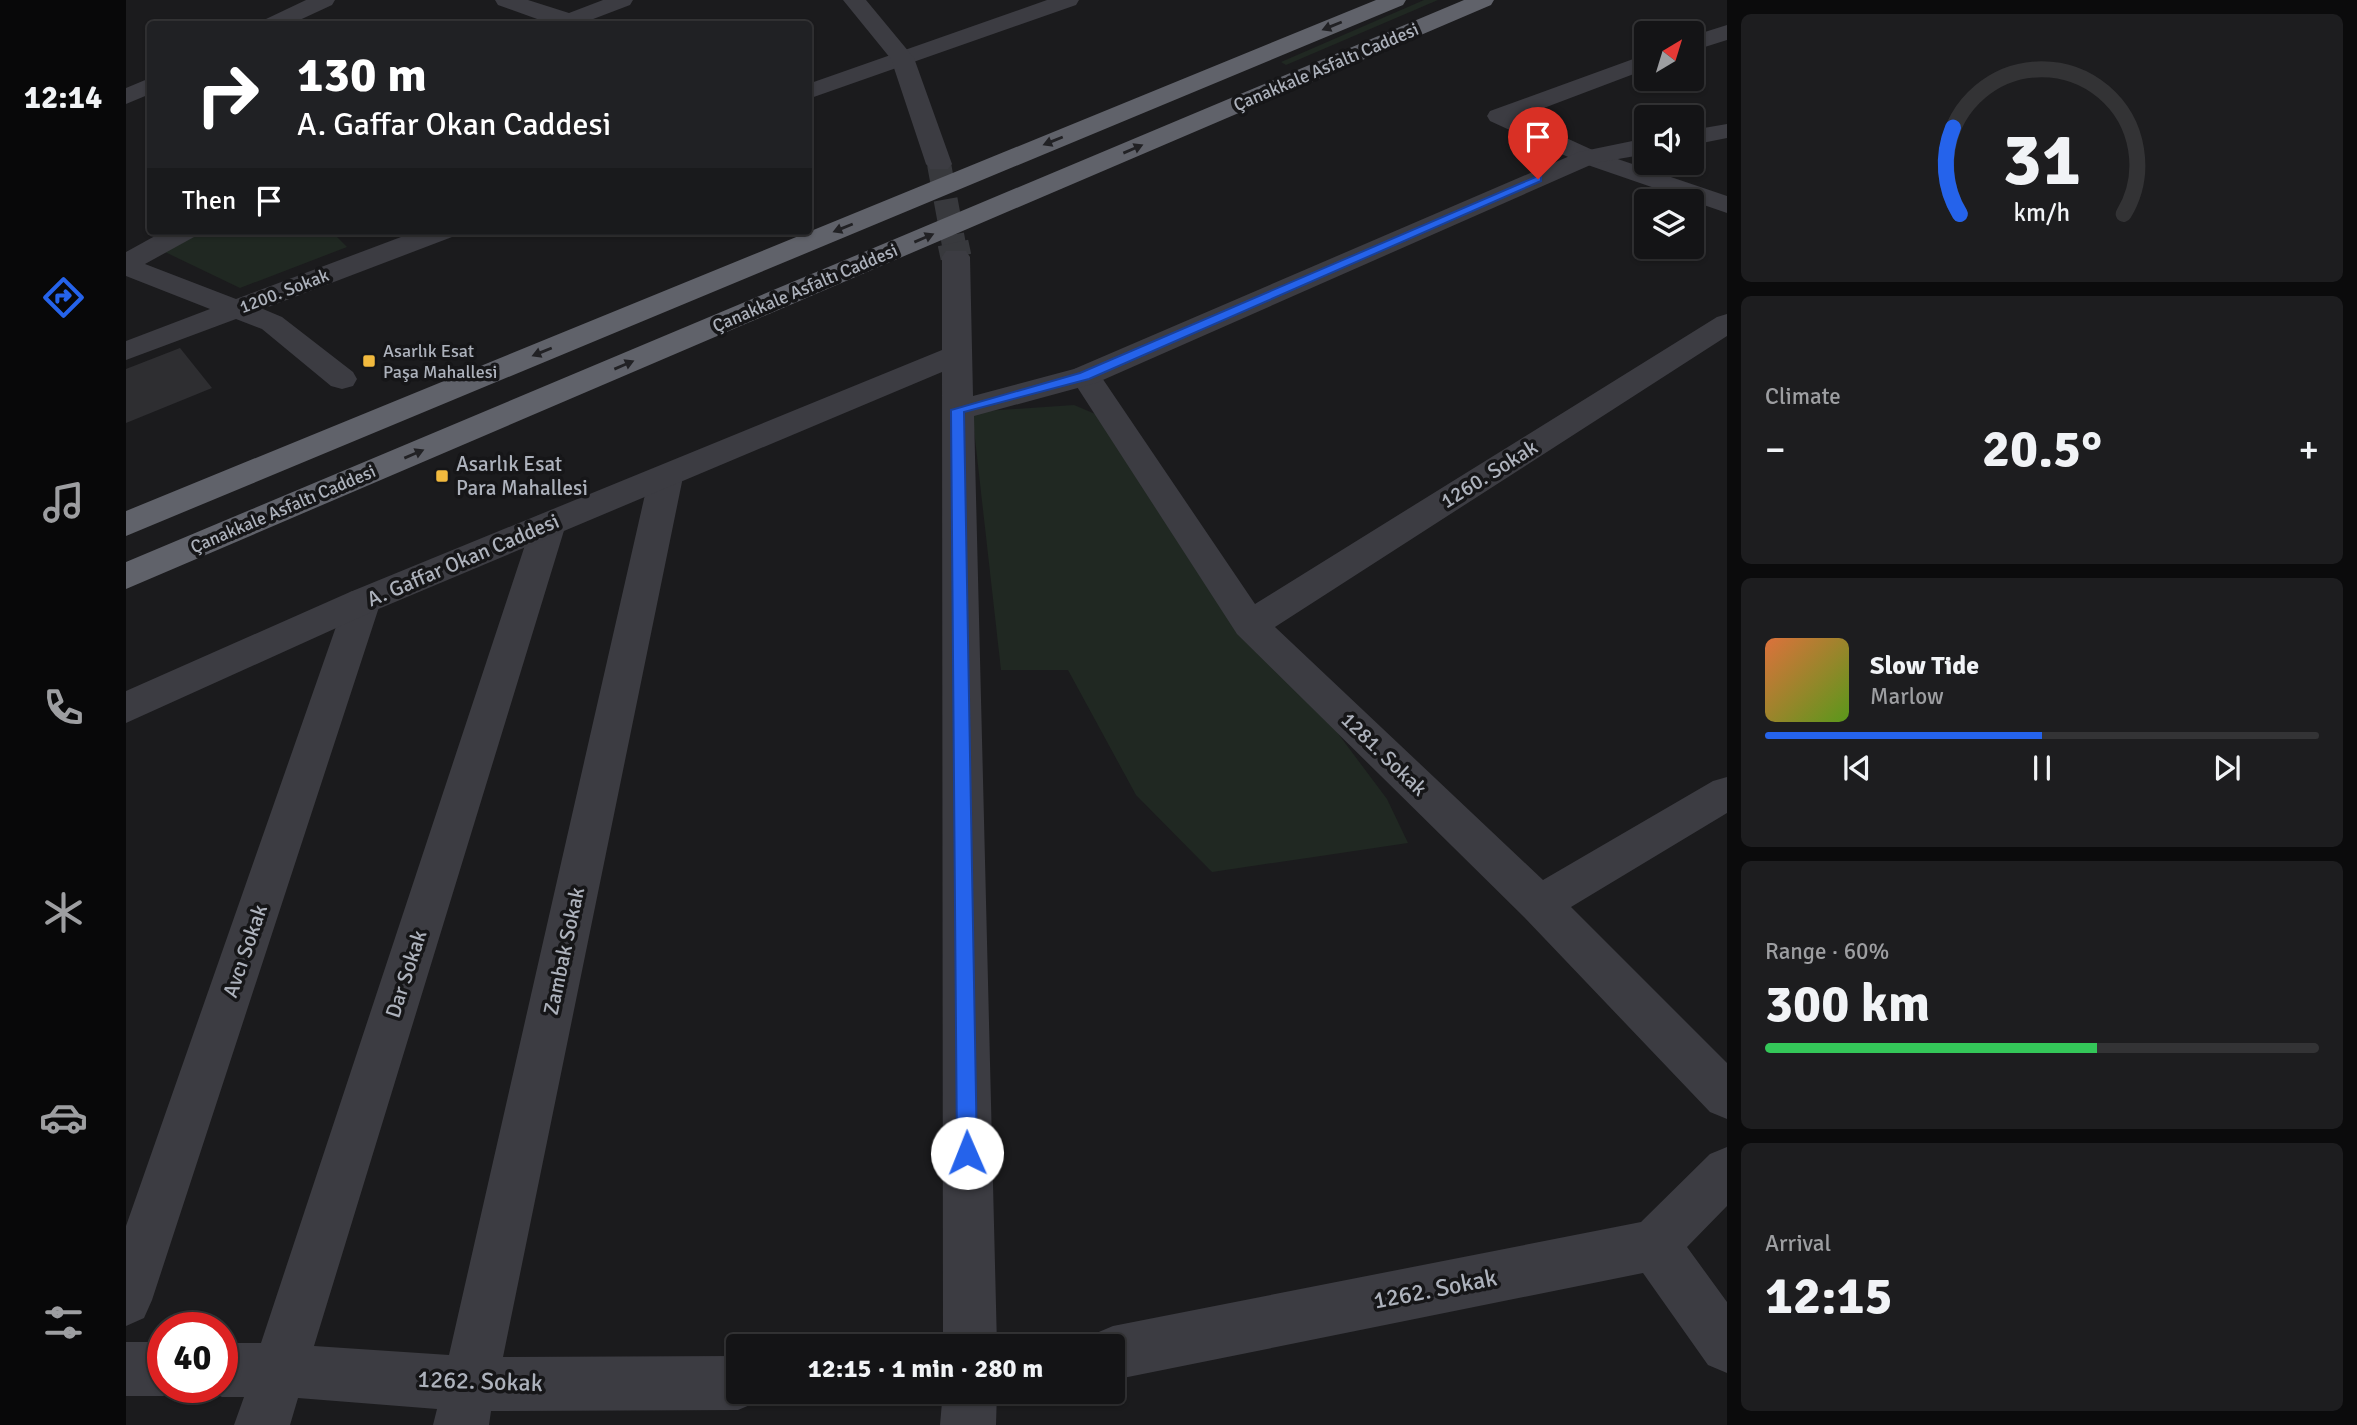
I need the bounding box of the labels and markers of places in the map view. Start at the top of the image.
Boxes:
pin [1508,107,1568,179]
place label: Asarlık Esat Paşa Mahallesi [383,340,497,383]
marker: Asarlık Esat Paşa Mahallesi [361,353,377,369]
place label: Asarlık Esat Para Mahallesi [456,451,588,501]
marker: Asarlık Esat Para Mahallesi [434,468,450,484]

